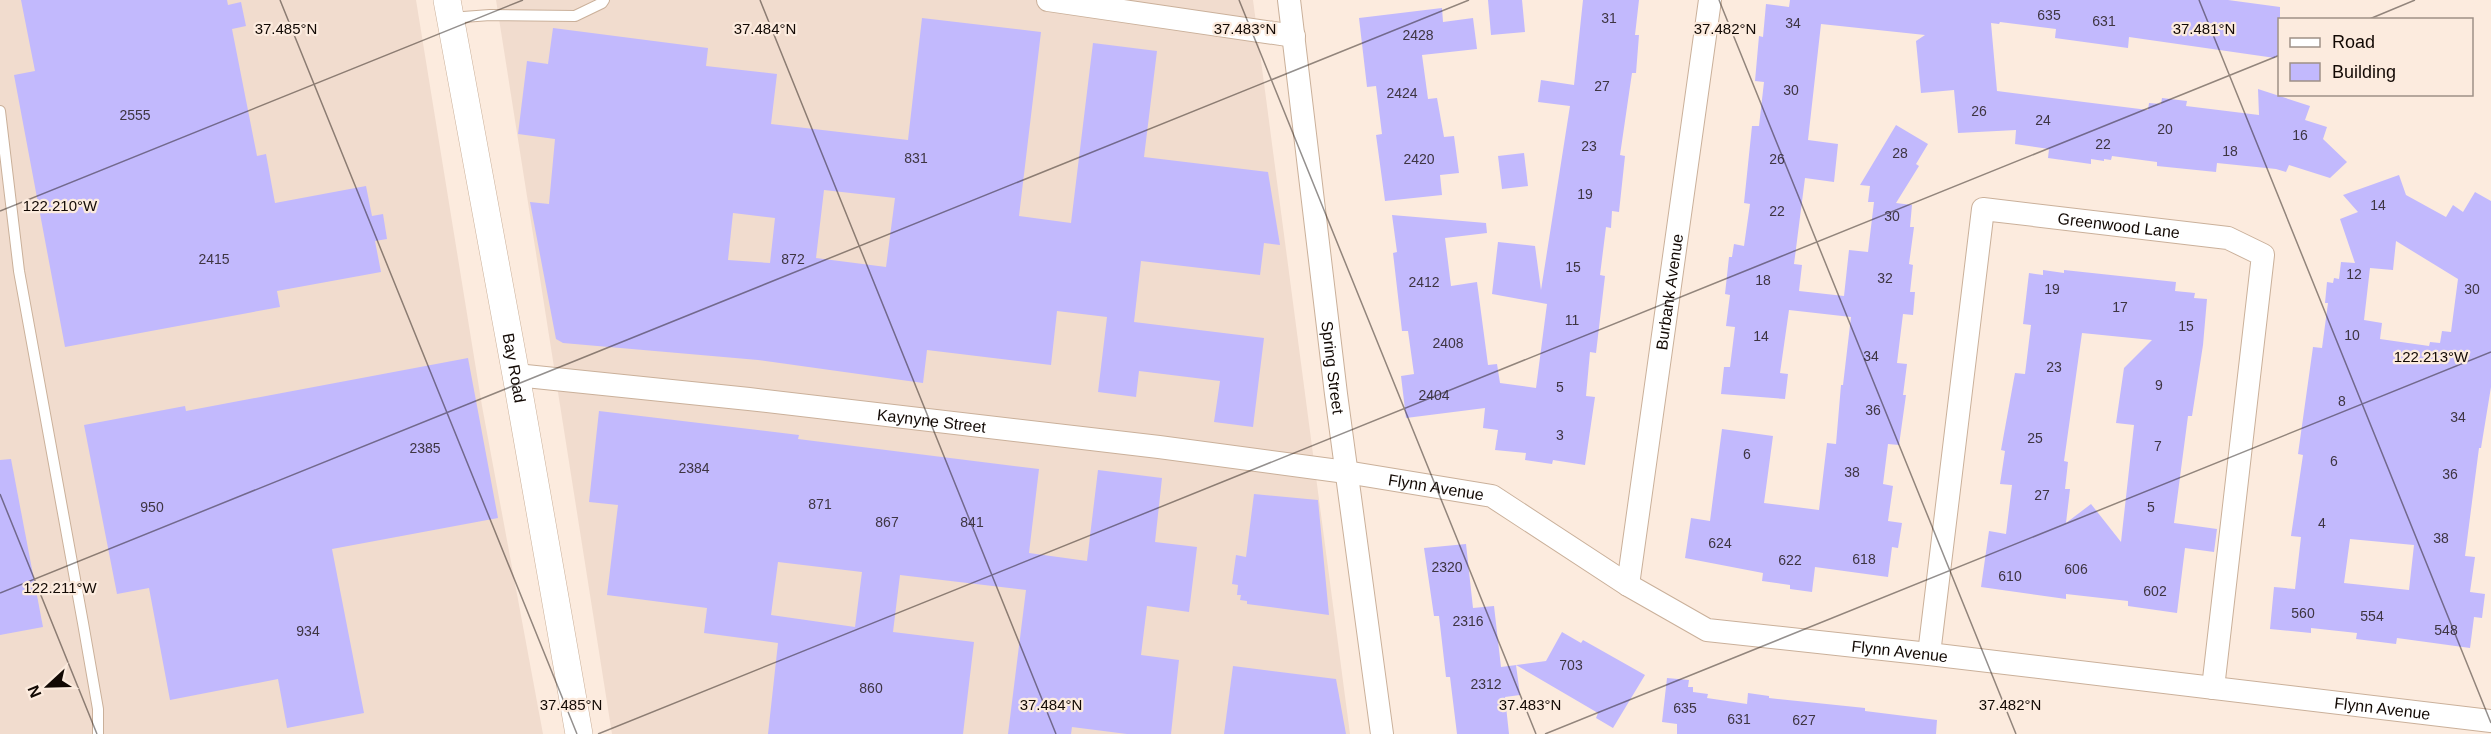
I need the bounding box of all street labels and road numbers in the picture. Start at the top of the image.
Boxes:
street label: Greenwood Lane [2057,210,2181,241]
street label: Burbank Avenue [1653,233,1686,351]
street label: Spring Street [1318,320,1347,416]
street label: Bay Road [499,332,529,404]
street label: Kaynyne Street [876,406,987,436]
street label: Flynn Avenue [1387,471,1485,504]
street label: Flynn Avenue [1851,638,1949,665]
street label: Flynn Avenue [2333,694,2431,723]

